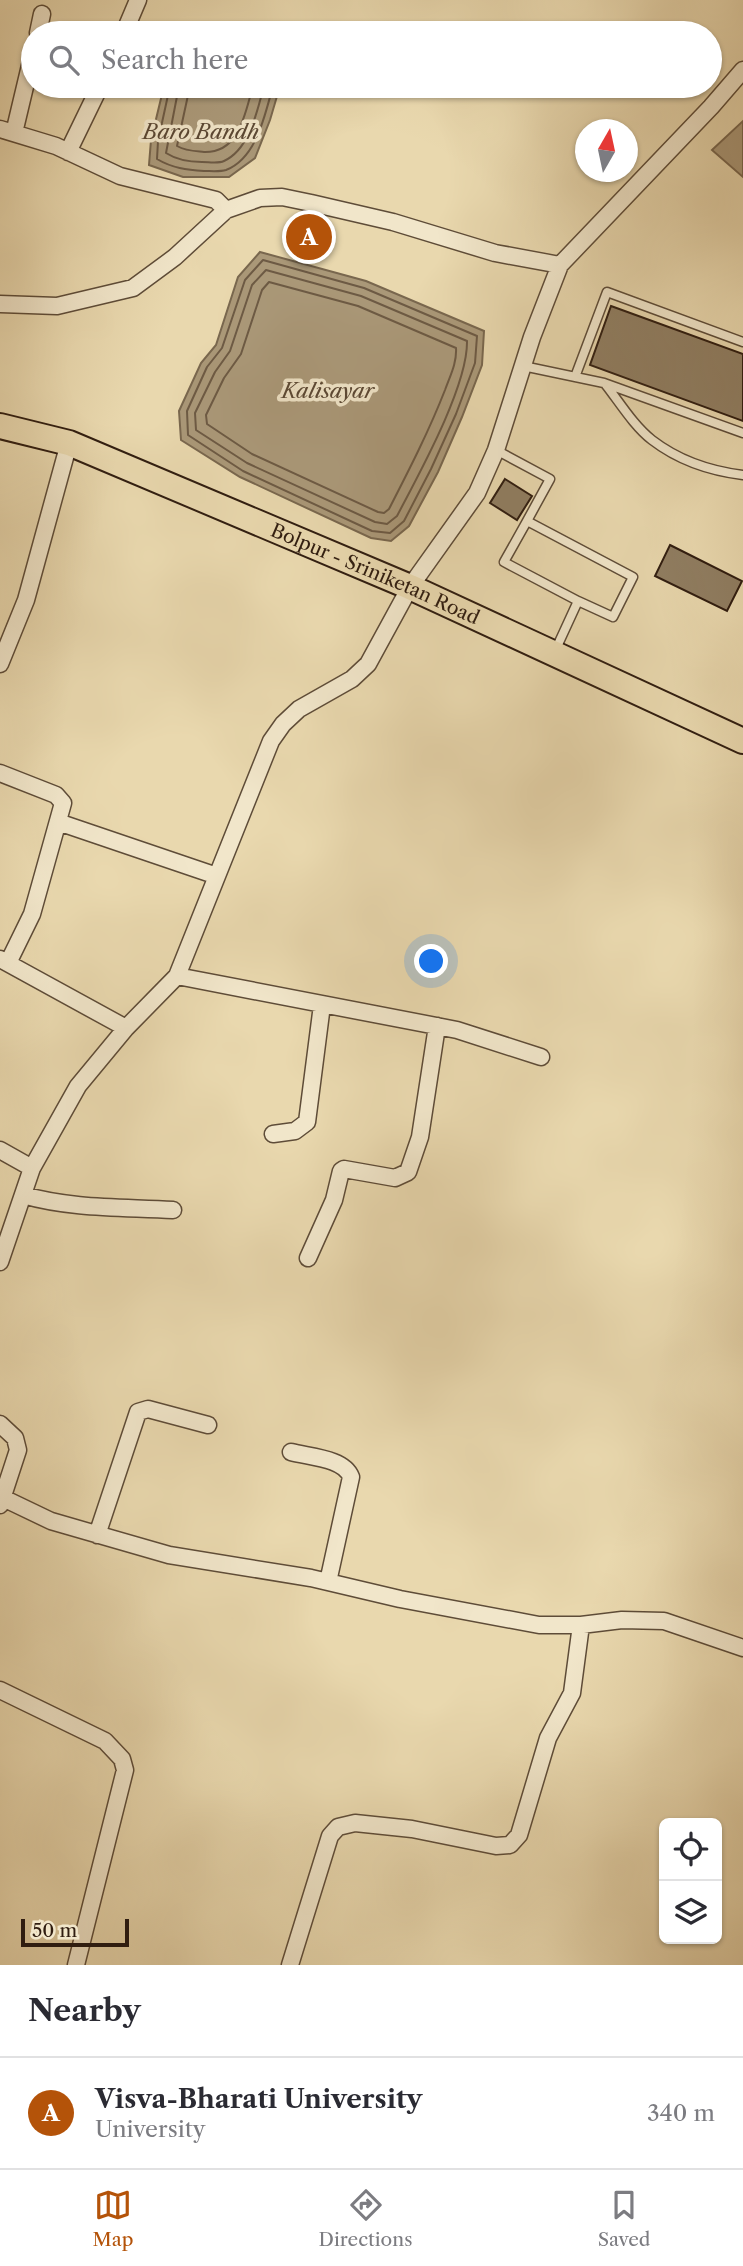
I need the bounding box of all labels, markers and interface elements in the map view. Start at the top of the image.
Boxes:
search box [21,21,722,98]
icon: search [45,41,83,79]
text: Search here [101,44,248,76]
water label: Baro Bandh [141,119,259,144]
north arrow [575,119,638,182]
pin: A [286,211,332,263]
water label: Kalisayar [280,378,375,403]
street label: Bolpur - Sriniketan Road [268,518,484,629]
your location [414,944,448,978]
map controls [659,1818,722,1944]
button: locate [659,1818,722,1881]
button: layers [659,1881,722,1944]
scale bar [21,1916,130,1948]
text: 50 m [32,1919,77,1942]
text: Nearby [28,1992,141,2029]
text: Visva-Bharati University [95,2083,422,2115]
text: A [42,2099,60,2127]
text: 340 m [647,2099,715,2127]
text: University [95,2115,206,2143]
tab: Map [93,2186,133,2251]
tab: Directions [319,2186,412,2251]
tab: Saved [598,2186,650,2251]

